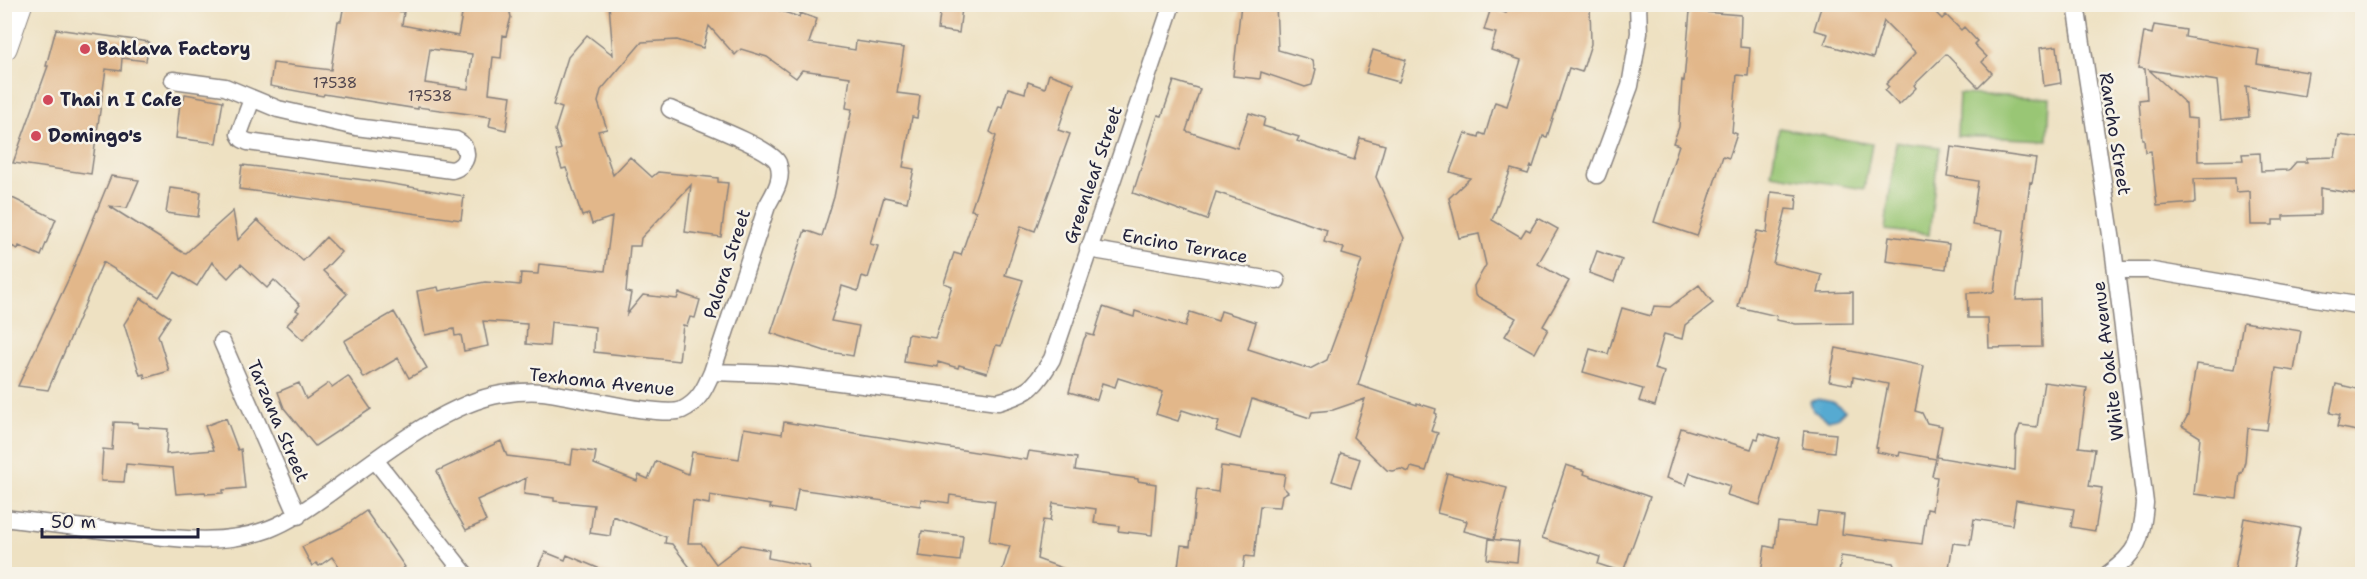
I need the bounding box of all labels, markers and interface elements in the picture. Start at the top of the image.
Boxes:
place label: Baklava Factory [97,37,251,61]
marker: Baklava Factory [78,42,92,56]
street label: Rancho Street [2093,71,2137,197]
house number: 17538 [313,73,357,93]
house number: 17538 [408,86,452,106]
place label: Thai n I Cafe [60,88,182,112]
marker: Thai n I Cafe [41,93,55,107]
street label: Greenleaf Street [1058,103,1128,247]
place label: Domingo's [48,124,142,148]
marker: Domingo's [29,129,43,143]
street label: Palora Street [698,206,756,322]
street label: Encino Terrace [1120,223,1250,269]
street label: White Oak Avenue [2086,280,2130,442]
street label: Tarzana Street [241,356,315,486]
street label: Texhoma Avenue [528,362,676,402]
scale bar [42,501,198,539]
text: 50 m [51,510,96,534]

